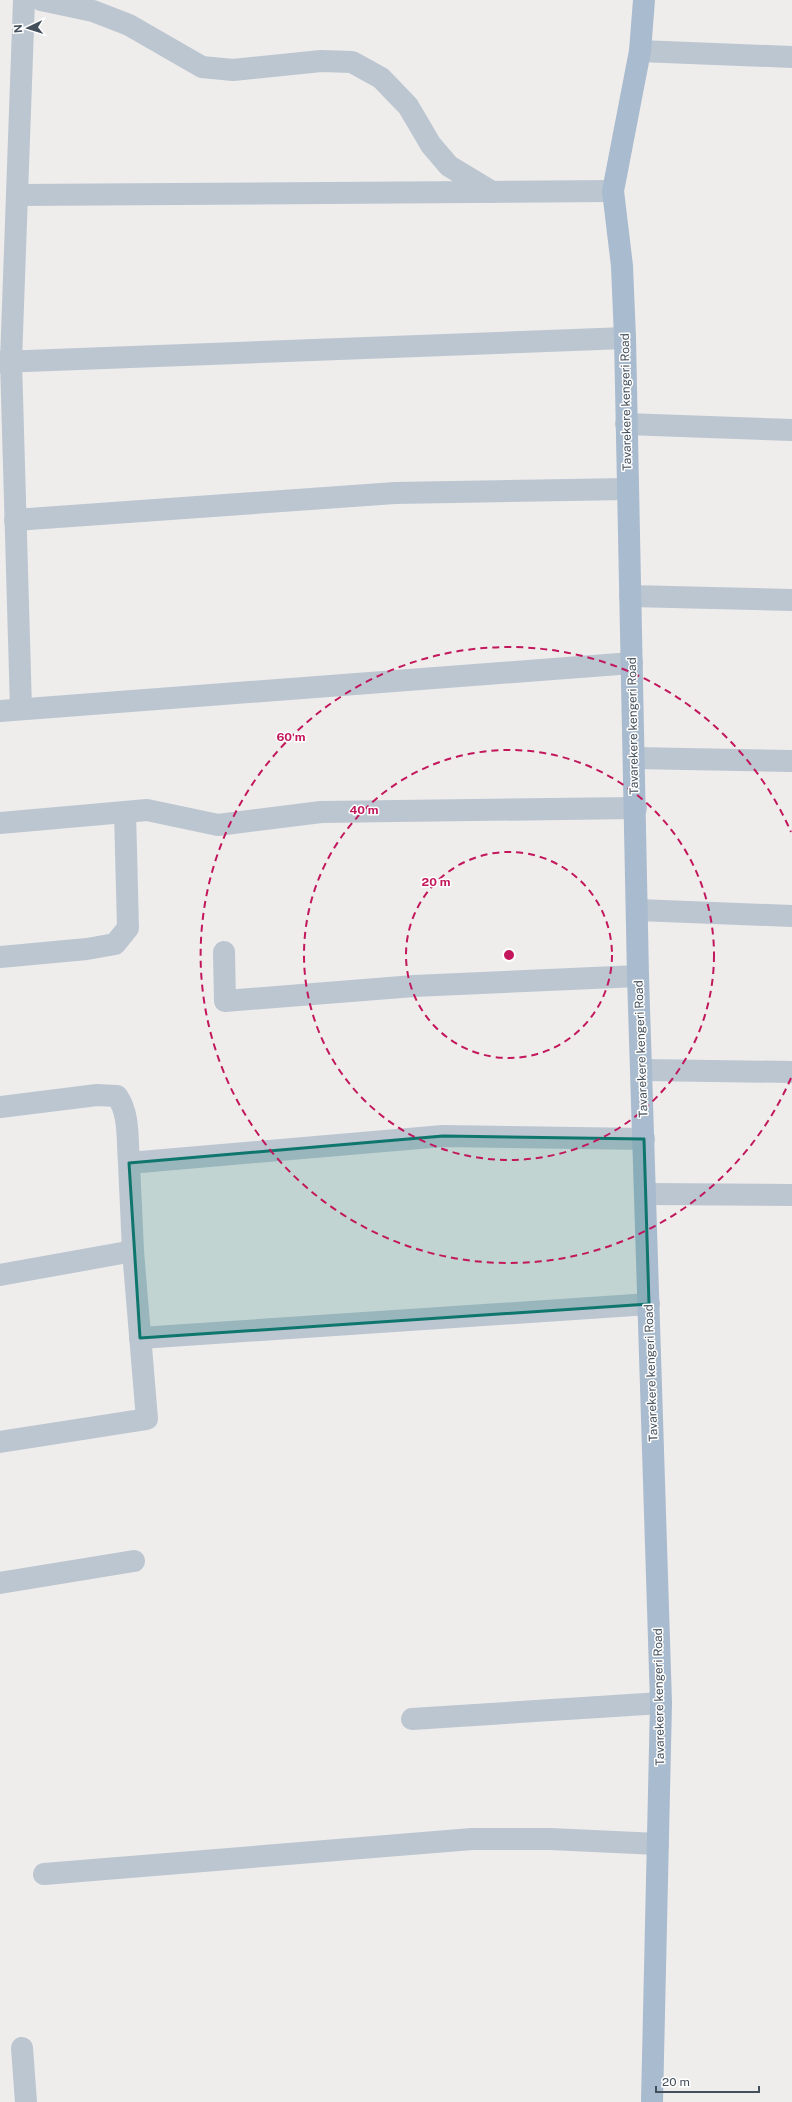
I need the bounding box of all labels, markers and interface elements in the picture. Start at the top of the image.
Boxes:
north arrow [8,8,48,48]
text: N [12,24,24,33]
street label: Tavarekere kengeri Road [618,333,634,471]
street label: Tavarekere kengeri Road [625,657,641,795]
text: 60 m [276,730,306,744]
text: 40 m [349,803,379,817]
text: 20 m [422,875,451,889]
centre of rings [502,948,516,962]
street label: Tavarekere kengeri Road [632,980,650,1118]
street label: Tavarekere kengeri Road [642,1304,660,1442]
street label: Tavarekere kengeri Road [651,1628,667,1766]
scale bar [656,2068,759,2094]
text: 20 m [662,2075,690,2089]

